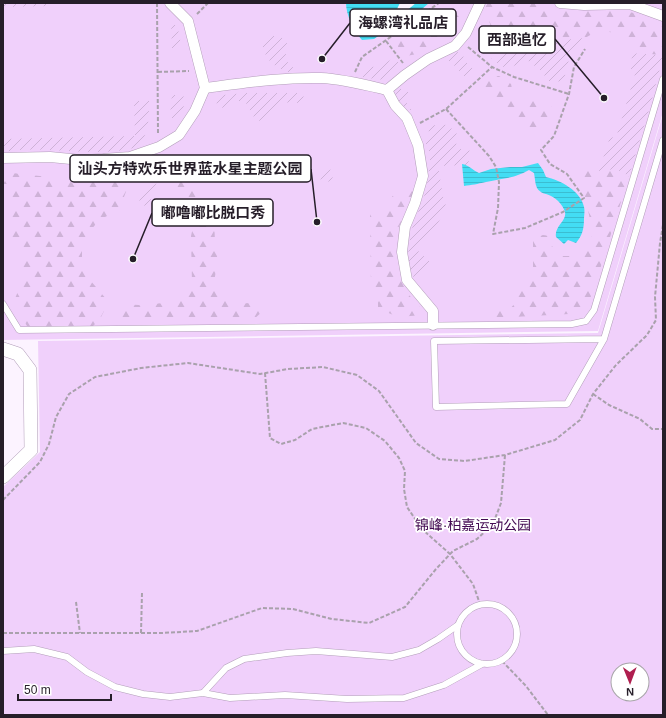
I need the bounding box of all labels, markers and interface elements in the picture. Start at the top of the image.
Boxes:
callout: 海螺湾礼品店 [350,9,456,36]
text: 海螺湾礼品店 [358,14,448,31]
callout: 西部追忆 [479,26,555,53]
text: 西部追忆 [487,31,547,48]
callout: 汕头方特欢乐世界蓝水星主题公园 [70,155,311,182]
text: 汕头方特欢乐世界蓝水星主题公园 [77,160,303,177]
callout: 嘟噜嘟比脱口秀 [152,199,273,226]
text: 嘟噜嘟比脱口秀 [160,204,266,221]
park label: 锦峰·柏嘉运动公园 [415,517,531,533]
north arrow [610,662,650,702]
scale bar [18,676,111,702]
text: 50 m [24,683,51,697]
text: N [626,686,634,698]

